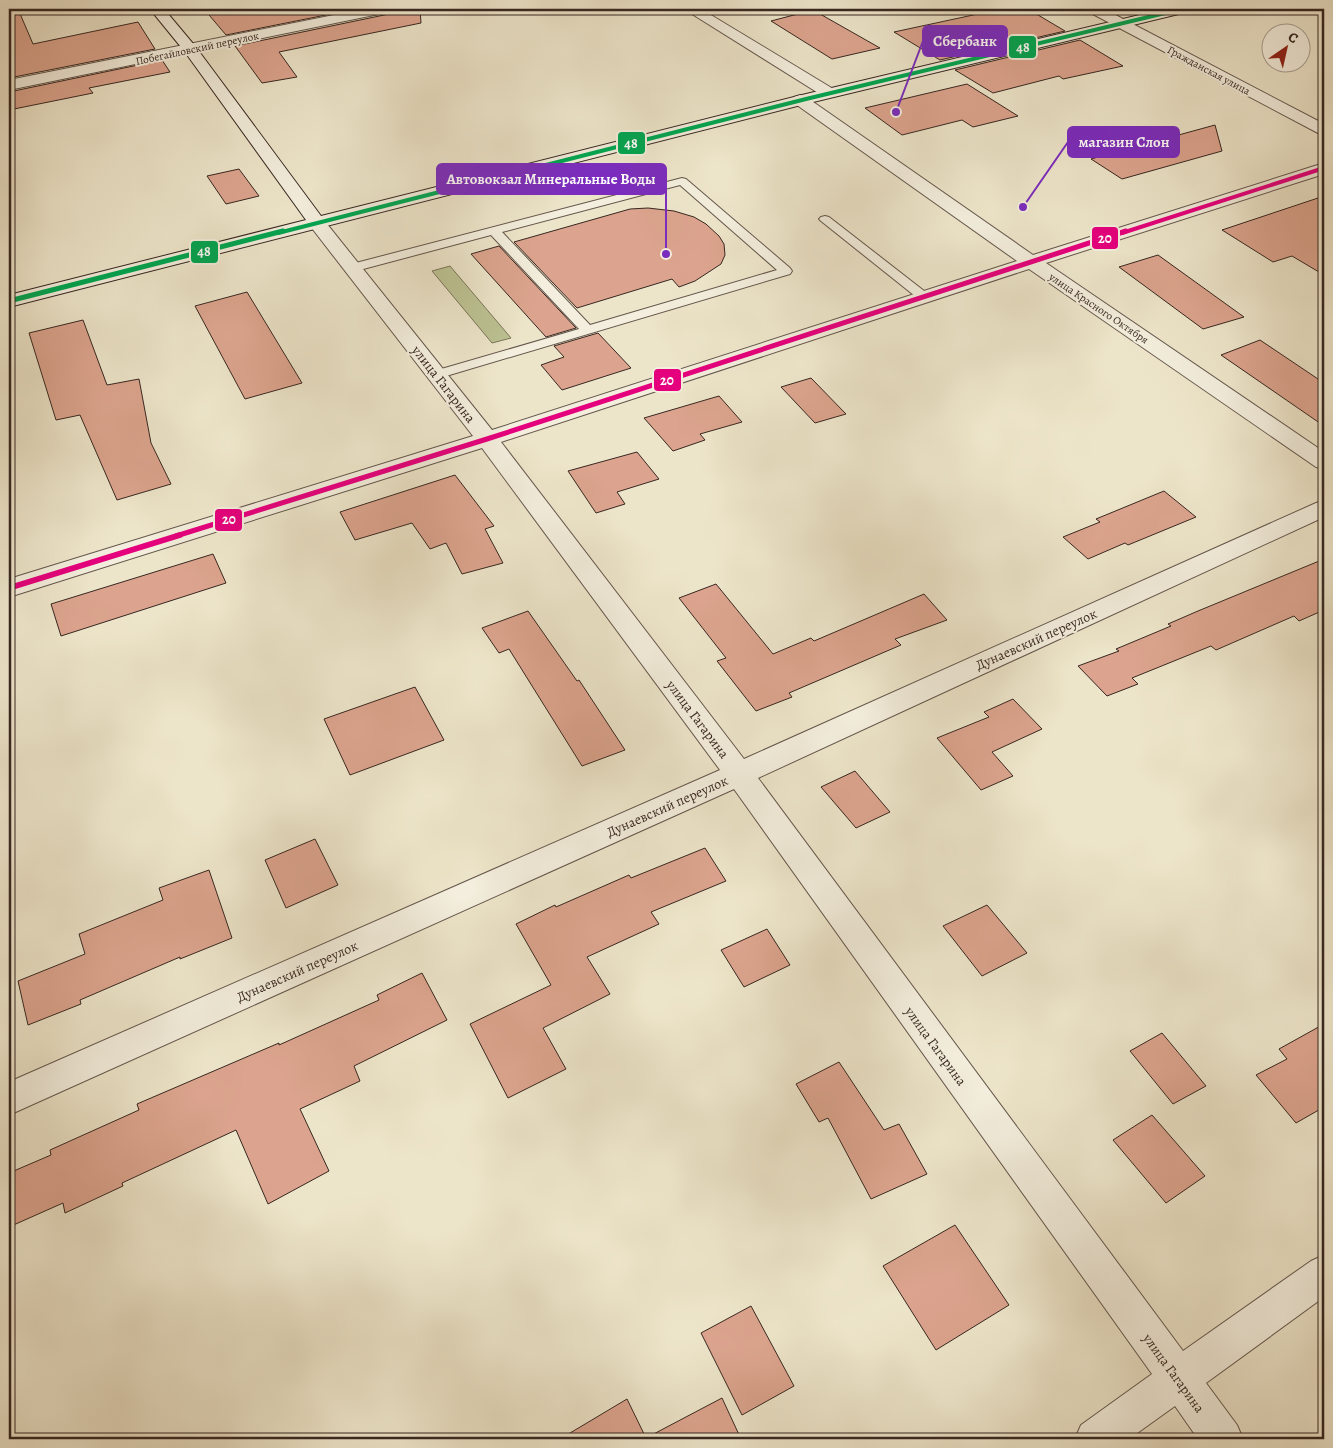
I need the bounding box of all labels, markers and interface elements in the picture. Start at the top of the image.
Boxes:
north arrow [1260,22,1310,72]
callout: Сбербанк [923,26,1007,56]
text: С [1284,27,1302,48]
street label: Побегайловский переулок [134,28,260,69]
text: Сбербанк [933,31,997,51]
line badge: 48 [1008,35,1037,59]
text: 48 [1016,38,1030,57]
street label: Гражданская улица [1165,42,1254,99]
callout: магазин Слон [1068,127,1179,157]
line badge: 48 [617,131,646,155]
text: магазин Слон [1078,132,1170,152]
text: 48 [624,134,638,153]
callout: Автовокзал Минеральные Воды [437,164,666,194]
text: Автовокзал Минеральные Воды [445,169,656,189]
line badge: 20 [1091,226,1119,250]
text: 20 [1098,229,1112,248]
line badge: 48 [190,240,219,264]
text: 48 [197,242,211,261]
street label: улица Красного Октября [1045,269,1151,347]
street label: улица Гагарина [407,341,480,427]
line badge: 20 [653,368,682,392]
text: 20 [660,371,674,390]
line badge: 20 [214,508,243,532]
text: 20 [222,510,236,529]
street label: Дунаевский переулок [972,604,1100,675]
street label: улица Гагарина [661,675,734,763]
street label: Дунаевский переулок [603,771,731,842]
street label: Дунаевский переулок [233,936,361,1007]
street label: улица Гагарина [900,1002,971,1090]
street label: улица Гагарина [1138,1329,1209,1417]

